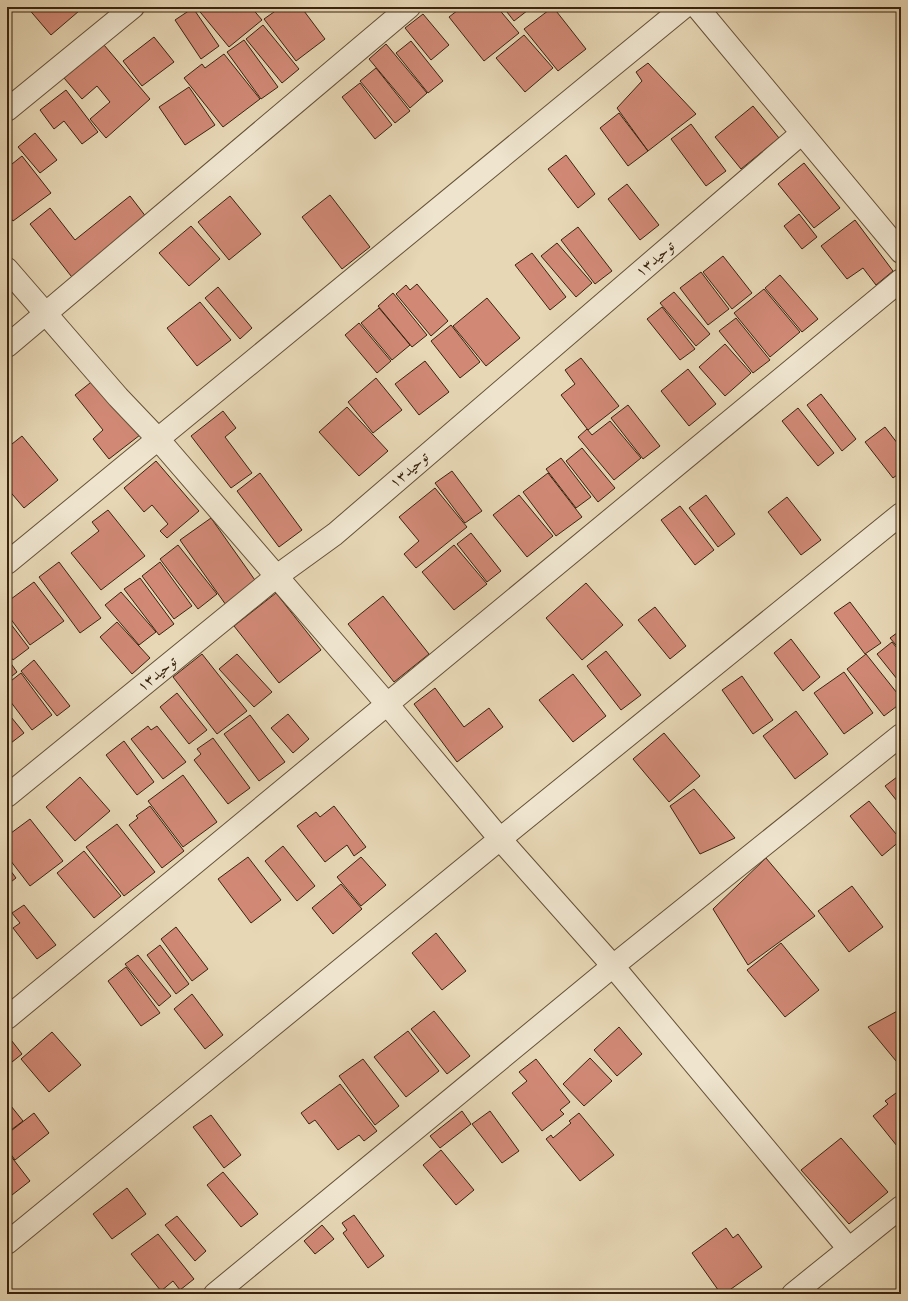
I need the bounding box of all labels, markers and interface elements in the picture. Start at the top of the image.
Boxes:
street label: توحید۱۳ [631,237,679,281]
street label: توحید۱۳ [385,448,433,492]
street label: توحید۱۳ [133,652,181,696]

